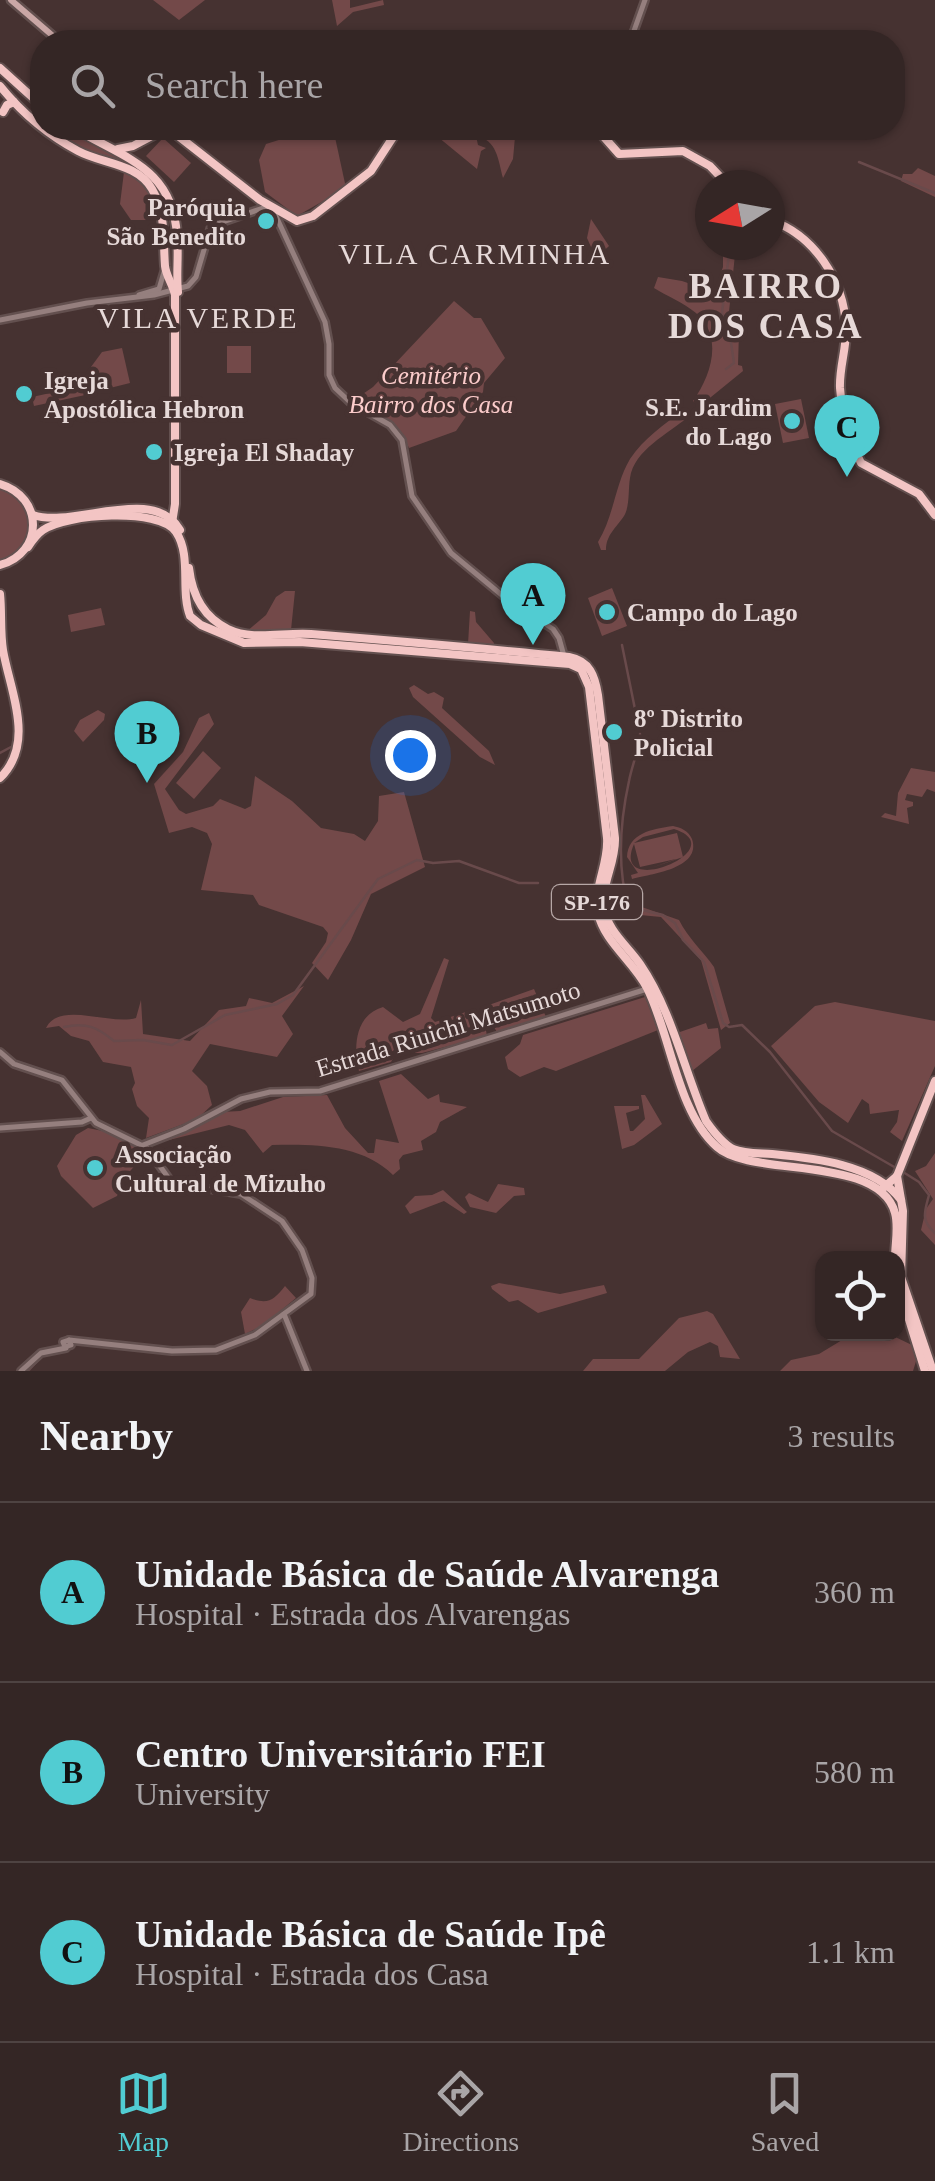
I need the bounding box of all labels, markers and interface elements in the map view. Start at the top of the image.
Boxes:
search box [30,30,905,140]
icon: search [65,58,120,113]
text: Search here [145,64,323,106]
north arrow [695,170,785,260]
place label: Paróquia São Benedito [106,194,246,250]
marker: Paróquia São Benedito [255,210,277,232]
district label: VILA CARMINHA [338,237,612,270]
district label: BAIRRO DOS CASA [668,267,864,346]
district label: VILA VERDE [97,301,299,334]
park label: Cemitério Bairro dos Casa [349,362,513,418]
place label: Igreja Apostólica Hebron [44,367,244,423]
marker: Igreja Apostólica Hebron [13,383,35,405]
place label: S.E. Jardim do Lago [645,394,772,450]
pin: C [814,394,880,477]
marker: S.E. Jardim do Lago [781,410,803,432]
place label: Igreja El Shaday [174,439,355,466]
marker: Igreja El Shaday [143,441,165,463]
pin: A [500,562,566,645]
place label: Campo do Lago [627,599,798,626]
marker: Campo do Lago [596,601,618,623]
pin: B [114,700,180,783]
place label: 8º Distrito Policial [634,705,743,761]
marker: 8º Distrito Policial [603,721,625,743]
your location [385,730,436,781]
road number: SP-176 [552,885,642,919]
street label: Estrada Riuichi Matsumoto [313,976,583,1082]
place label: Associação Cultural de Mizuho [115,1141,326,1197]
marker: Associação Cultural de Mizuho [84,1157,106,1179]
map controls [815,1251,905,1341]
button: locate [815,1251,905,1341]
text: Nearby [40,1413,173,1459]
text: 3 results [787,1418,895,1454]
text: Unidade Básica de Saúde Alvarenga [135,1553,719,1595]
text: A [61,1574,84,1610]
text: 360 m [814,1574,895,1610]
text: Hospital · Estrada dos Alvarengas [135,1596,570,1632]
text: Centro Universitário FEI [135,1733,546,1775]
text: B [62,1754,83,1790]
text: 580 m [814,1754,895,1790]
text: University [135,1776,270,1812]
text: Unidade Básica de Saúde Ipê [135,1913,606,1955]
text: C [61,1934,84,1970]
text: 1.1 km [806,1934,895,1970]
text: Hospital · Estrada dos Casa [135,1956,489,1992]
tab: Map [116,2066,171,2158]
tab: Directions [402,2066,519,2158]
tab: Saved [751,2066,819,2158]

